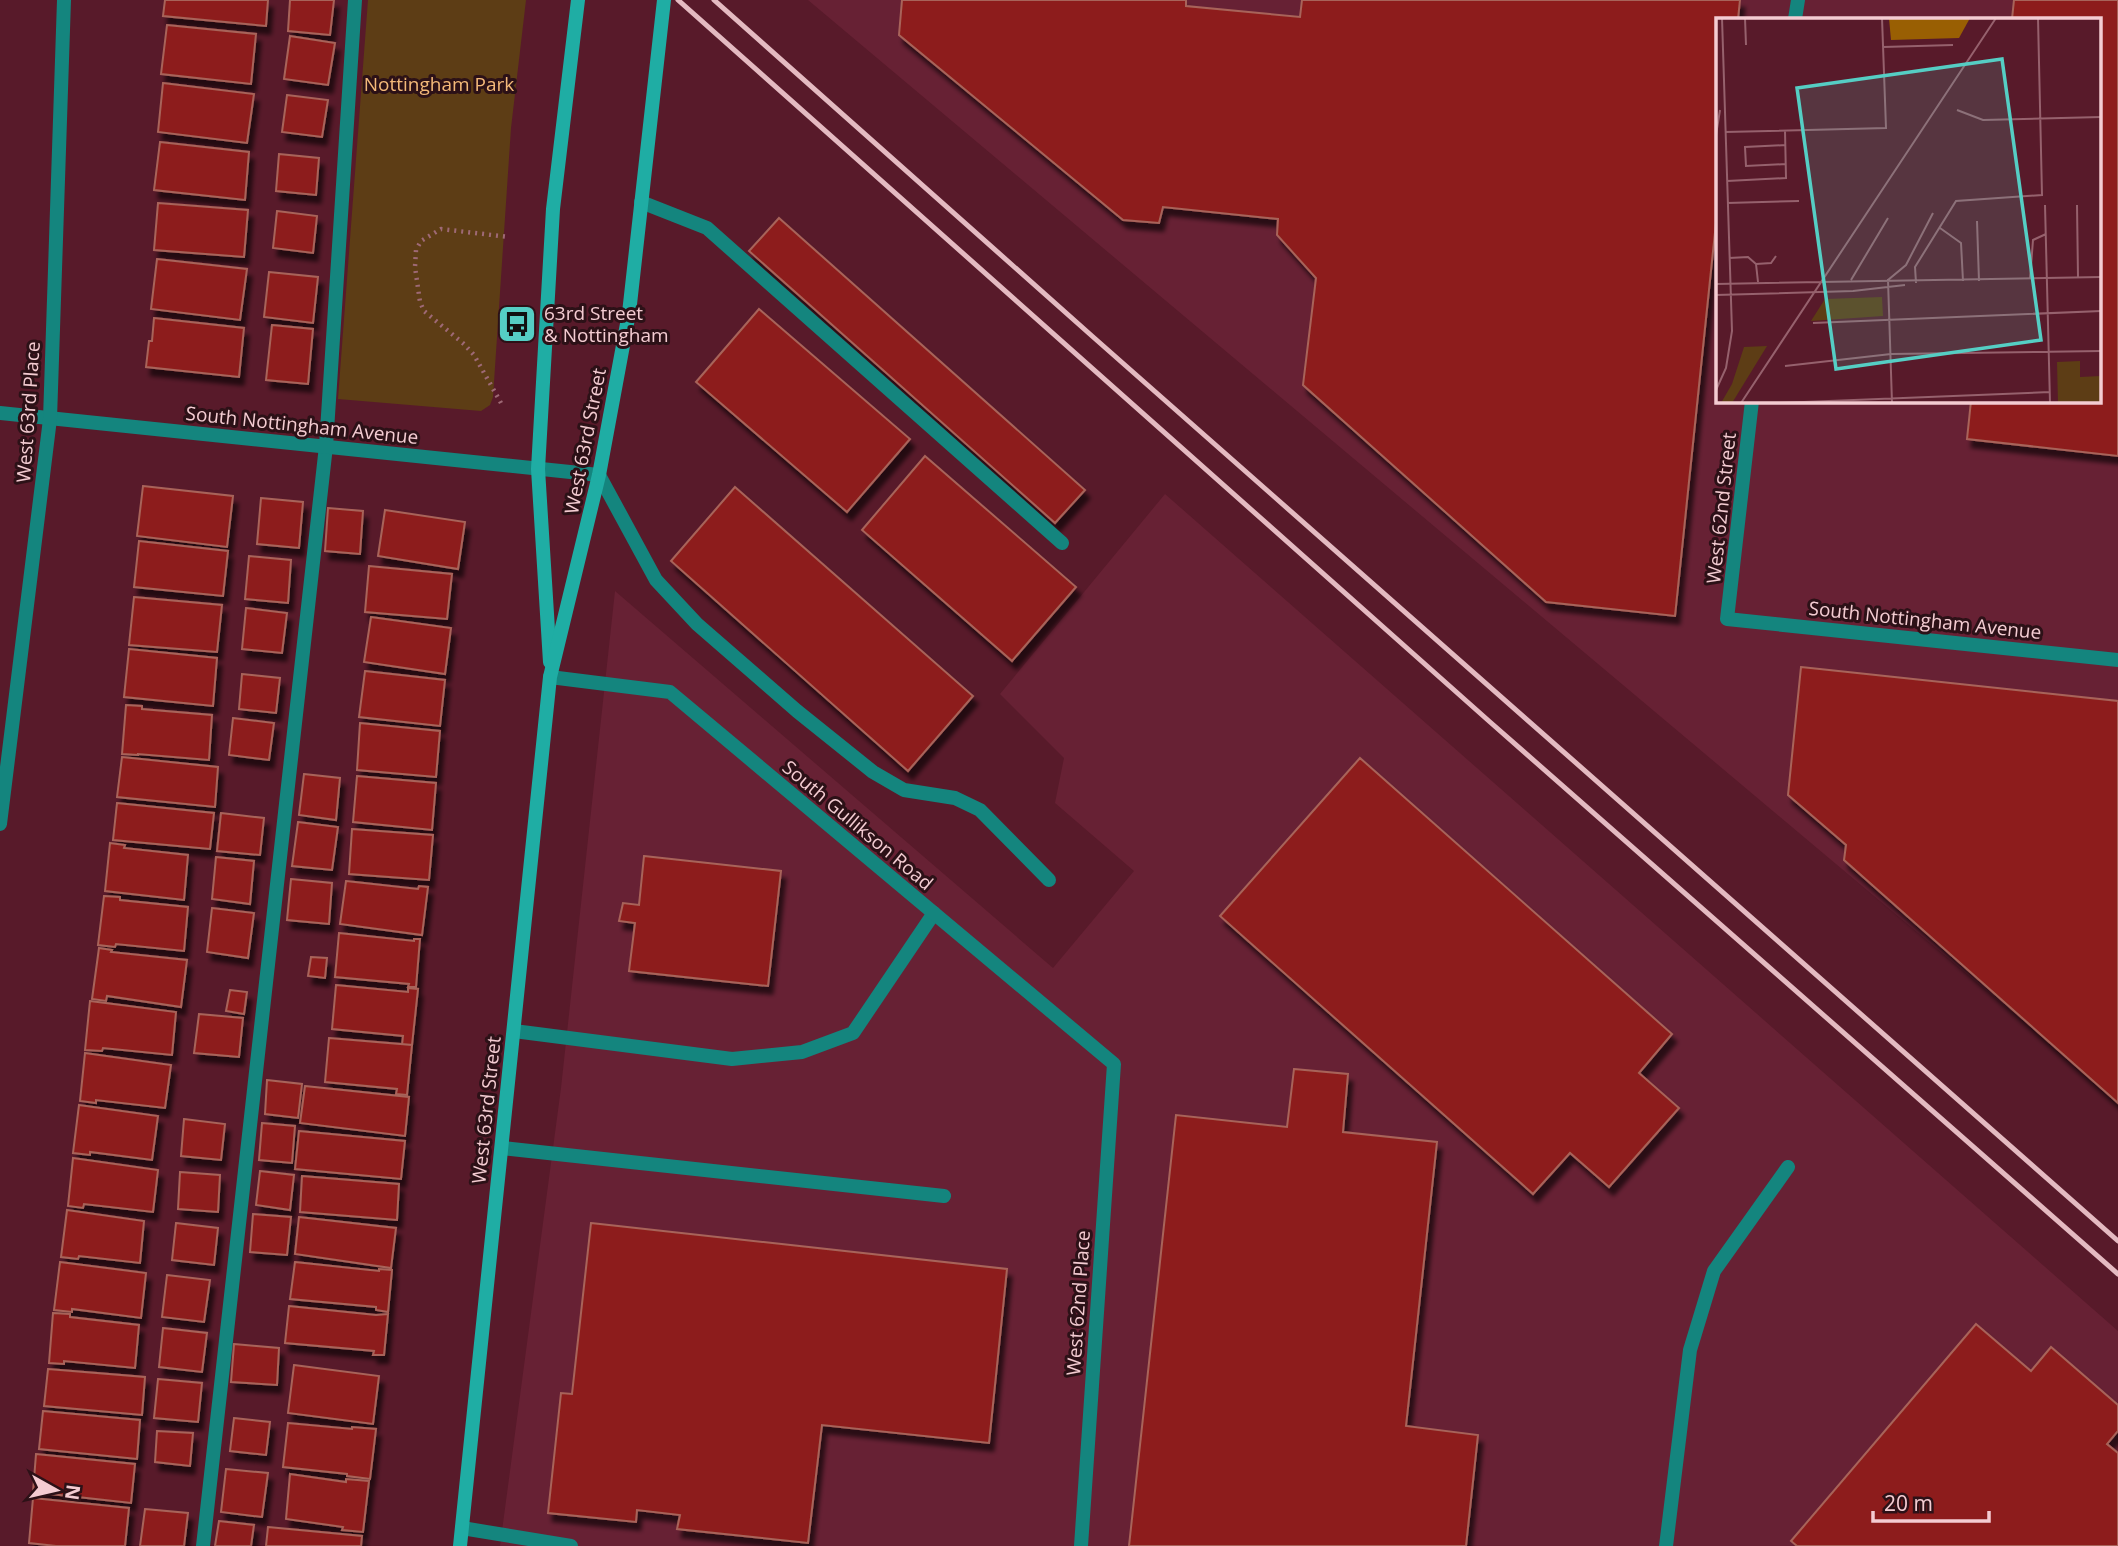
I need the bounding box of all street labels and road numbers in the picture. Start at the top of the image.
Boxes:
street label: West 63rd Place [10,340,46,484]
street label: West 63rd Street [558,366,612,516]
street label: South Nottingham Avenue [184,400,420,450]
street label: West 62nd Street [1700,431,1742,585]
street label: South Nottingham Avenue [1807,595,2043,645]
street label: South Gullikson Road [777,754,939,896]
street label: West 63rd Street [465,1035,507,1185]
street label: West 62nd Place [1060,1230,1096,1376]

